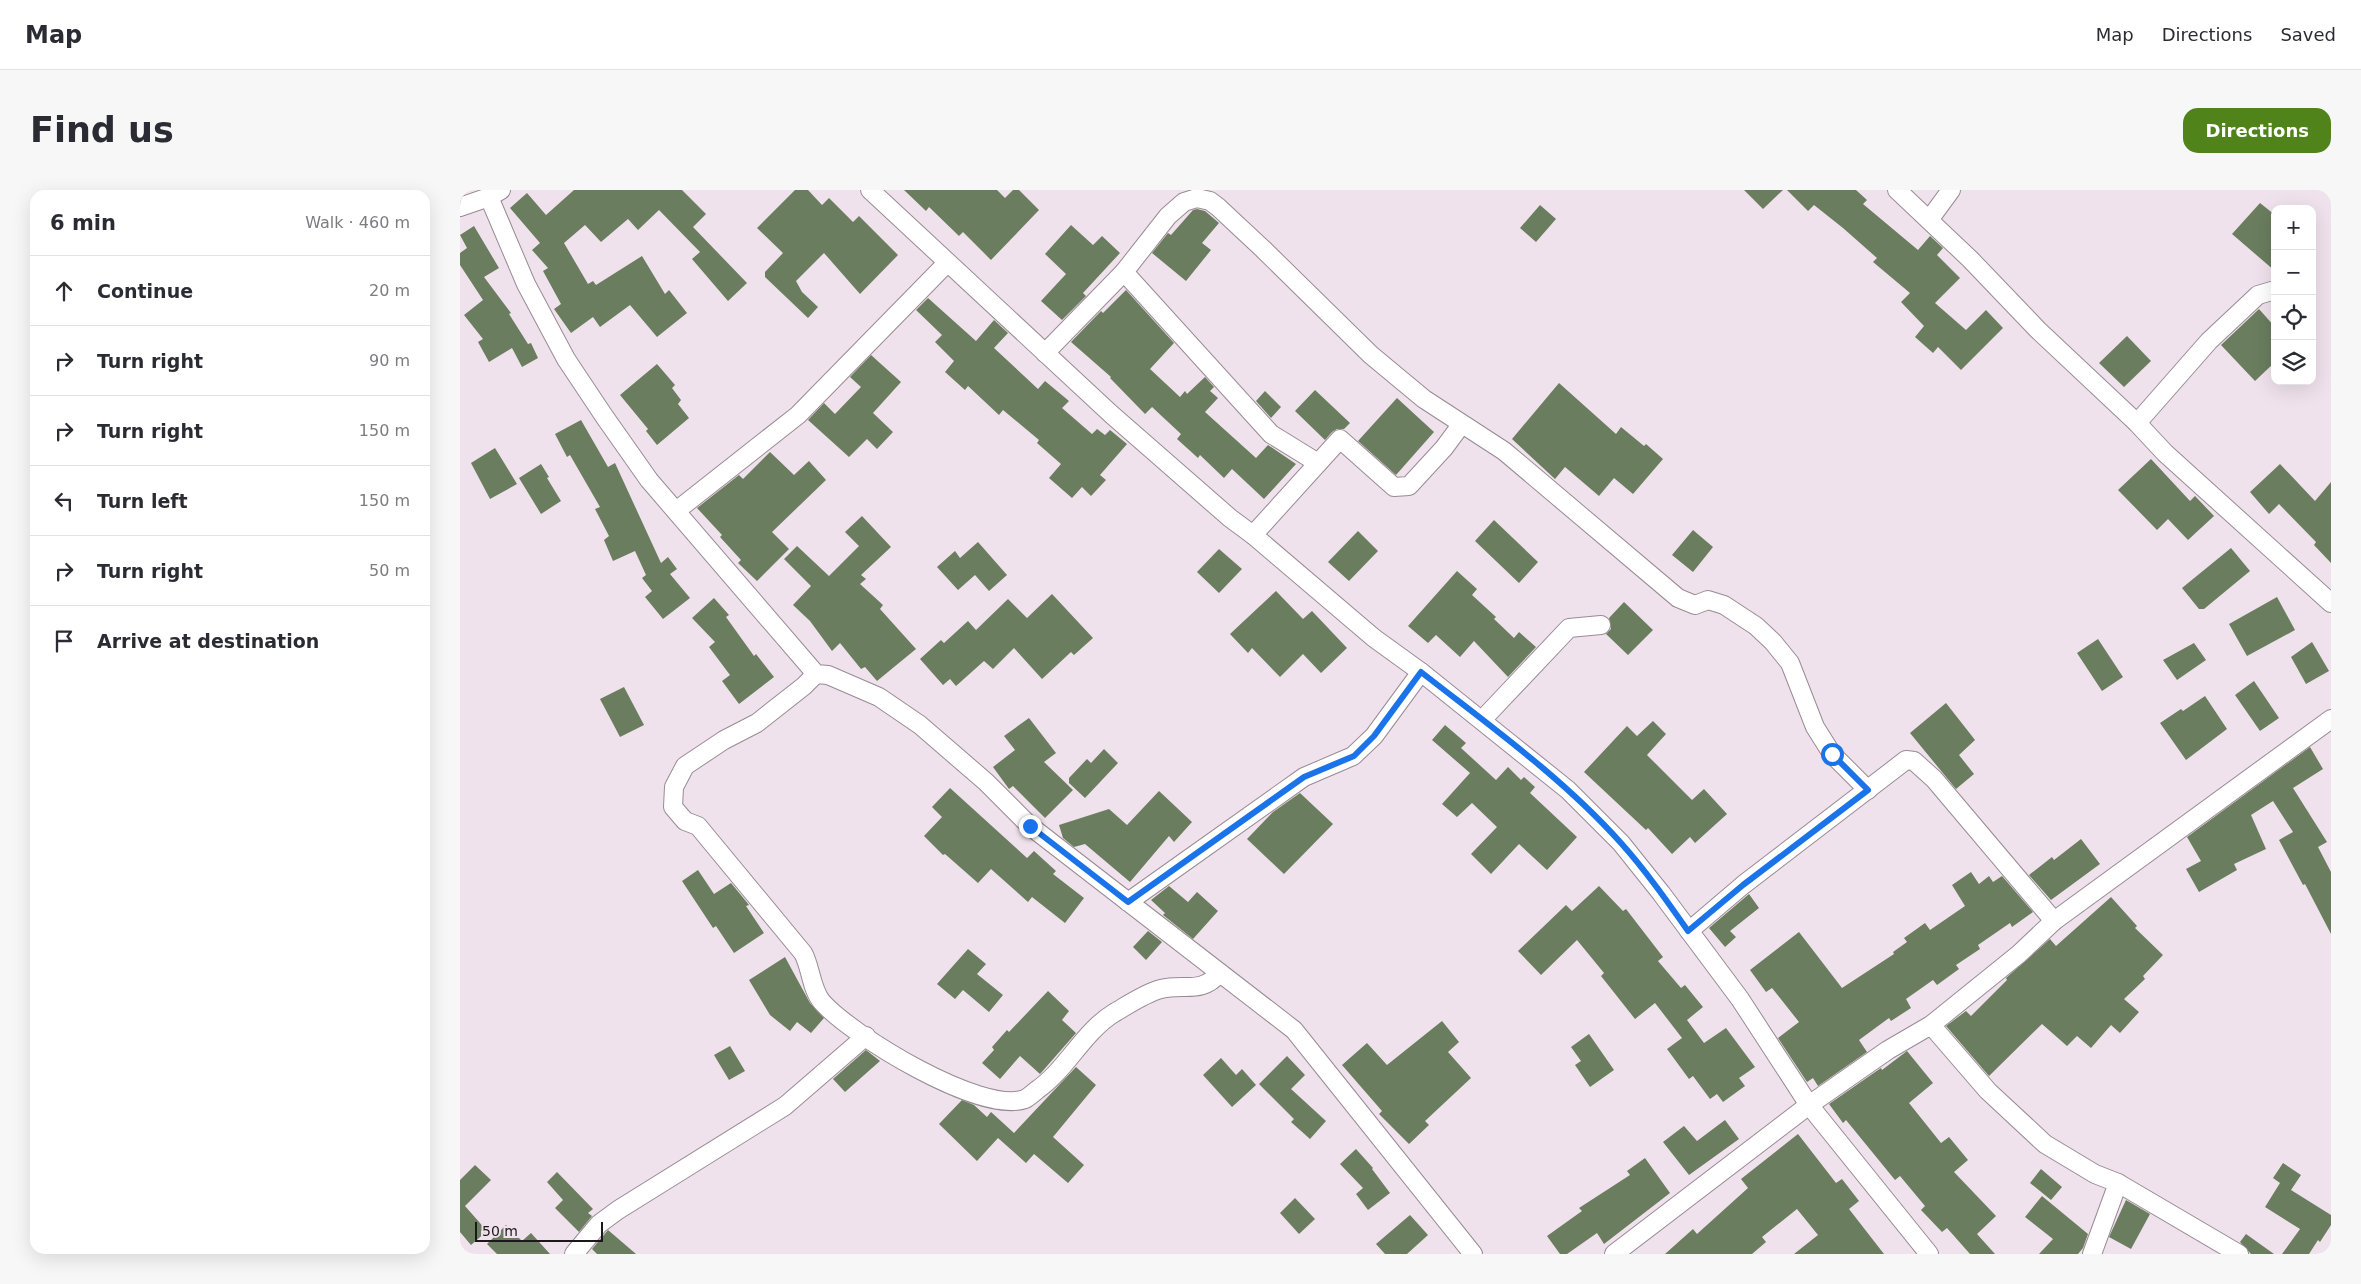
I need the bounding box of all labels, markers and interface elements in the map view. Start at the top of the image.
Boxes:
text: Map [25,21,82,49]
text: Map [2096,24,2134,45]
text: Directions [2162,24,2252,45]
text: Saved [2280,24,2336,45]
button: Directions [2183,108,2331,153]
text: Find us [30,110,174,150]
map controls [2271,205,2316,385]
button: + [2271,205,2316,250]
text: 6 min [50,211,116,235]
text: Walk · 460 m [305,213,410,232]
button: − [2271,250,2316,295]
icon: ahead [50,277,78,305]
text: Continue [97,280,193,302]
text: 20 m [369,281,410,300]
button: locate [2271,295,2316,340]
button: layers [2271,340,2316,385]
icon: right [50,347,78,375]
text: Turn right [97,350,203,372]
text: 90 m [369,351,410,370]
icon: right [50,417,78,445]
text: Turn right [97,420,203,442]
text: 150 m [359,421,410,440]
icon: left [50,487,78,515]
text: Turn left [97,490,188,512]
text: 150 m [359,491,410,510]
icon: right [50,557,78,585]
text: Turn right [97,560,203,582]
text: 50 m [369,561,410,580]
icon: arrive [50,627,78,655]
text: Arrive at destination [97,630,319,652]
route start [1821,743,1844,766]
route end [1019,815,1042,838]
scale bar [475,1219,602,1242]
text: 50 m [482,1223,518,1239]

